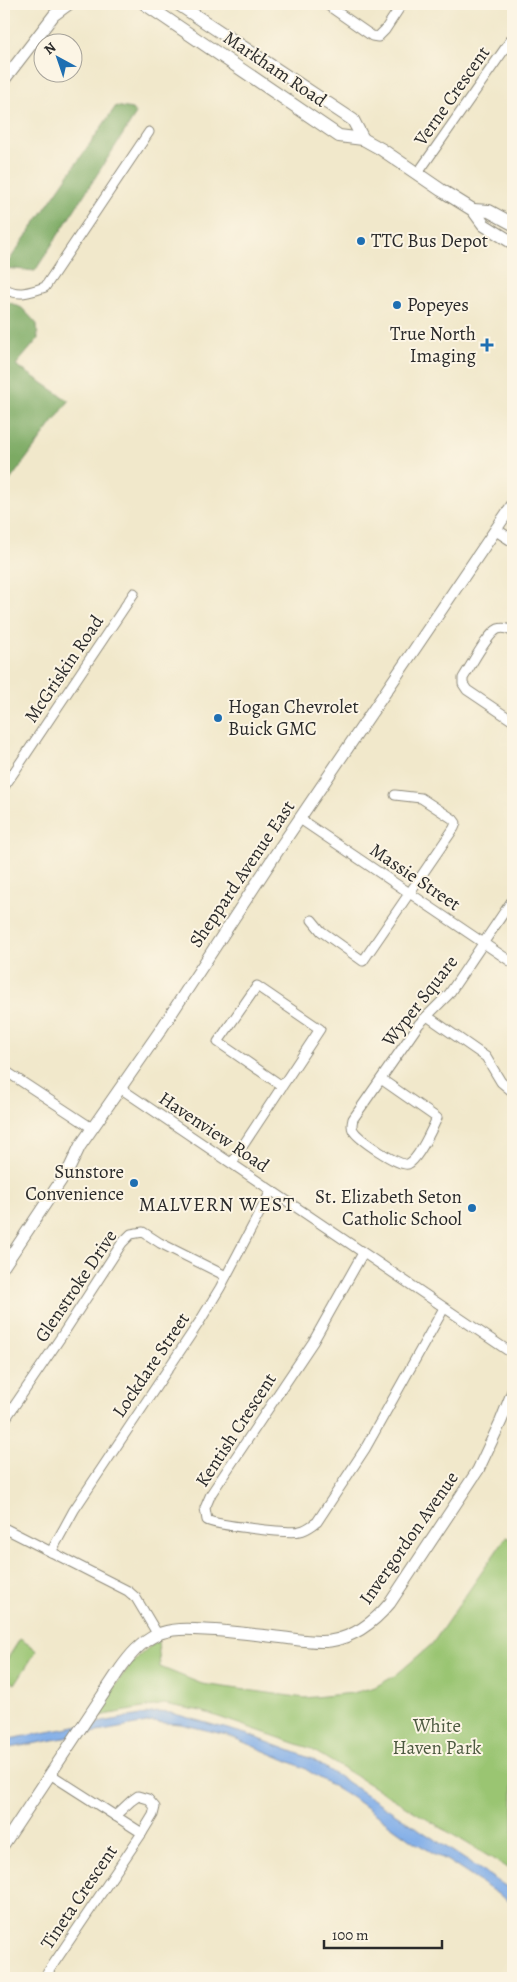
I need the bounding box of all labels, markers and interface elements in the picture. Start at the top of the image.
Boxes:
street label: Markham Road [218,25,333,114]
north arrow [32,32,82,82]
text: N [40,38,60,59]
street label: Verne Crescent [407,41,496,152]
place label: TTC Bus Depot [371,228,488,254]
marker: TTC Bus Depot [355,235,367,247]
place label: Popeyes [407,292,469,318]
marker: Popeyes [391,299,403,311]
place label: True North Imaging [390,321,476,369]
marker: True North Imaging [480,338,494,352]
street label: McGriskin Road [18,609,110,728]
place label: Hogan Chevrolet Buick GMC [228,694,359,742]
marker: Hogan Chevrolet Buick GMC [212,712,224,724]
street label: Sheppard Avenue East [183,795,301,953]
street label: Massie Street [364,837,466,917]
street label: Wyper Square [375,950,464,1053]
street label: Havenview Road [154,1085,275,1179]
place label: Sunstore Convenience [25,1159,124,1207]
marker: Sunstore Convenience [128,1177,140,1189]
place label: St. Elizabeth Seton Catholic School [315,1184,462,1232]
district label: MALVERN WEST [139,1191,295,1218]
marker: St. Elizabeth Seton Catholic School [466,1202,478,1214]
street label: Glenstroke Drive [29,1225,123,1347]
street label: Lockdare Street [106,1307,196,1423]
street label: Kentish Crescent [189,1368,283,1492]
street label: Invergordon Avenue [353,1466,465,1610]
park label: White Haven Park [393,1713,482,1761]
street label: Tineta Crescent [34,1840,124,1954]
scale bar [324,1917,442,1949]
text: 100 m [332,1925,369,1945]

